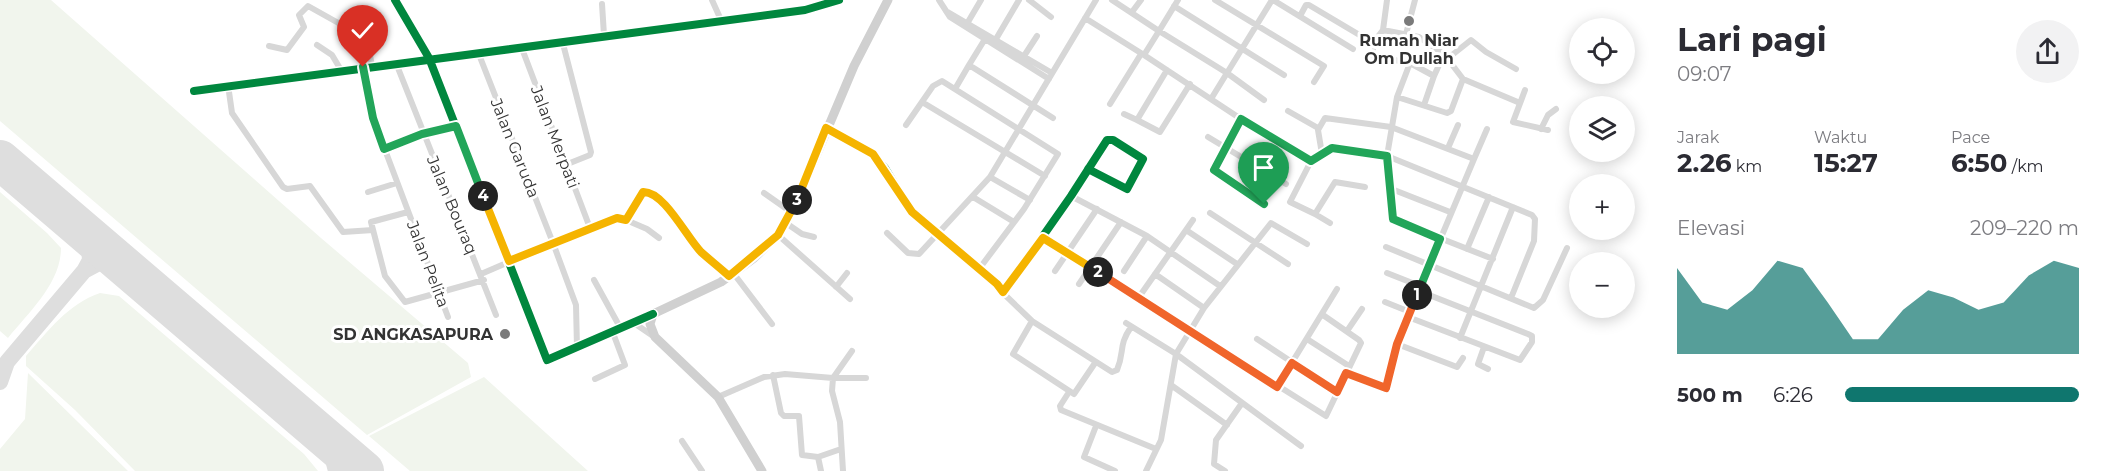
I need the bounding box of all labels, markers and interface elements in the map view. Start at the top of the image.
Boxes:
pin [337,5,388,67]
icon: check [346,14,379,47]
marker: Rumah Niar Om Dullah [1402,14,1416,28]
map controls [1569,18,1635,318]
button: locate [1569,18,1635,84]
text: Lari pagi [1677,19,1827,59]
button: share [2016,20,2079,83]
place label: Rumah Niar Om Dullah [1359,31,1459,68]
text: 09:07 [1677,62,1732,86]
street label: Jalan Merpati [526,82,583,191]
street label: Jalan Garuda [486,95,544,200]
button: layers [1569,96,1635,162]
text: Jarak [1677,128,1719,147]
text: Waktu [1814,128,1867,147]
text: Pace [1951,128,1990,147]
pin [1238,142,1289,204]
text: 2.26 [1677,147,1732,179]
text: 15:27 [1814,147,1878,179]
text: 6:50 [1951,147,2008,179]
icon: arrive [1247,151,1280,184]
street label: Jalan Bouraq [422,152,481,257]
text: km [1732,157,1762,176]
text: /km [2008,157,2044,176]
button: + [1569,174,1635,240]
pin: 4 [468,181,498,211]
pin: 3 [782,185,812,215]
text: 4 [477,186,489,205]
text: 3 [792,190,802,209]
text: Elevasi [1677,216,1745,240]
text: 209–220 m [1970,216,2079,240]
street label: Jalan Pelita [402,217,453,310]
button: − [1569,252,1635,318]
pin: 2 [1083,257,1113,287]
text: 2 [1093,262,1103,281]
pin: 1 [1402,280,1432,310]
text: 1 [1414,285,1420,304]
place label: SD ANGKASAPURA [333,325,494,344]
marker: SD ANGKASAPURA [498,327,512,341]
text: 500 m [1677,383,1743,407]
text: 6:26 [1773,383,1813,407]

